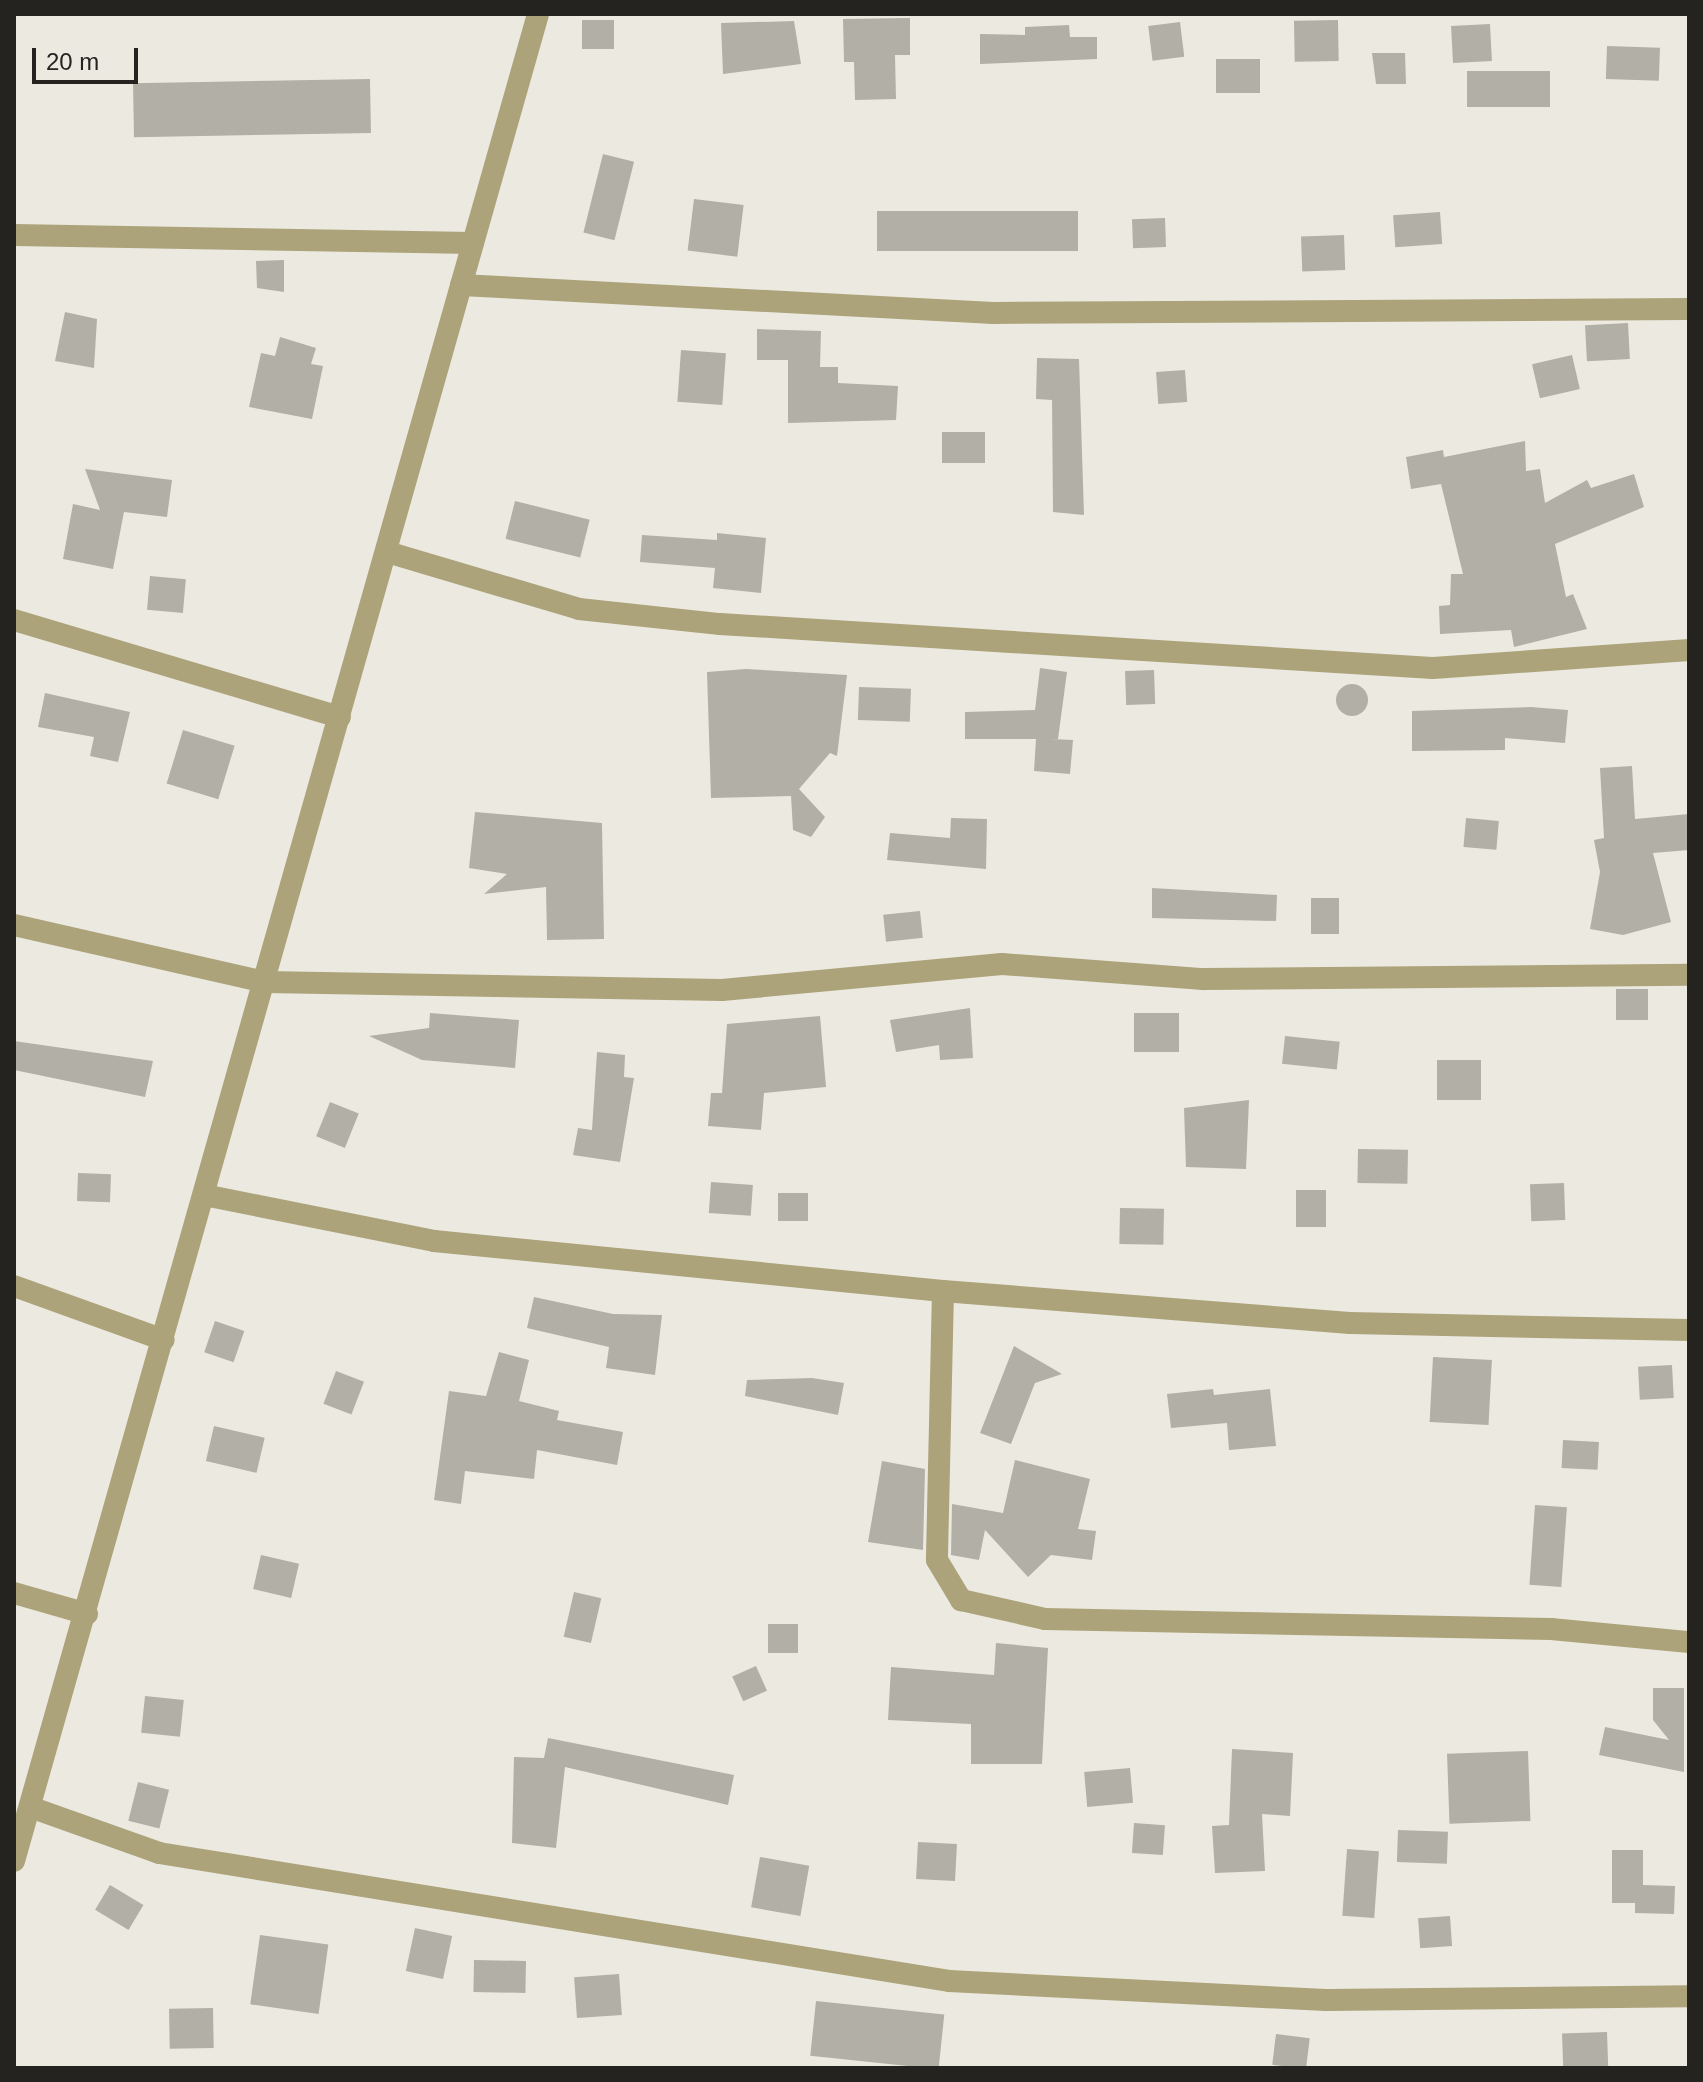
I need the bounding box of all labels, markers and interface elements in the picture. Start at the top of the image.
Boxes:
scale bar [36,32,142,82]
text: 20 m [46,48,99,75]

